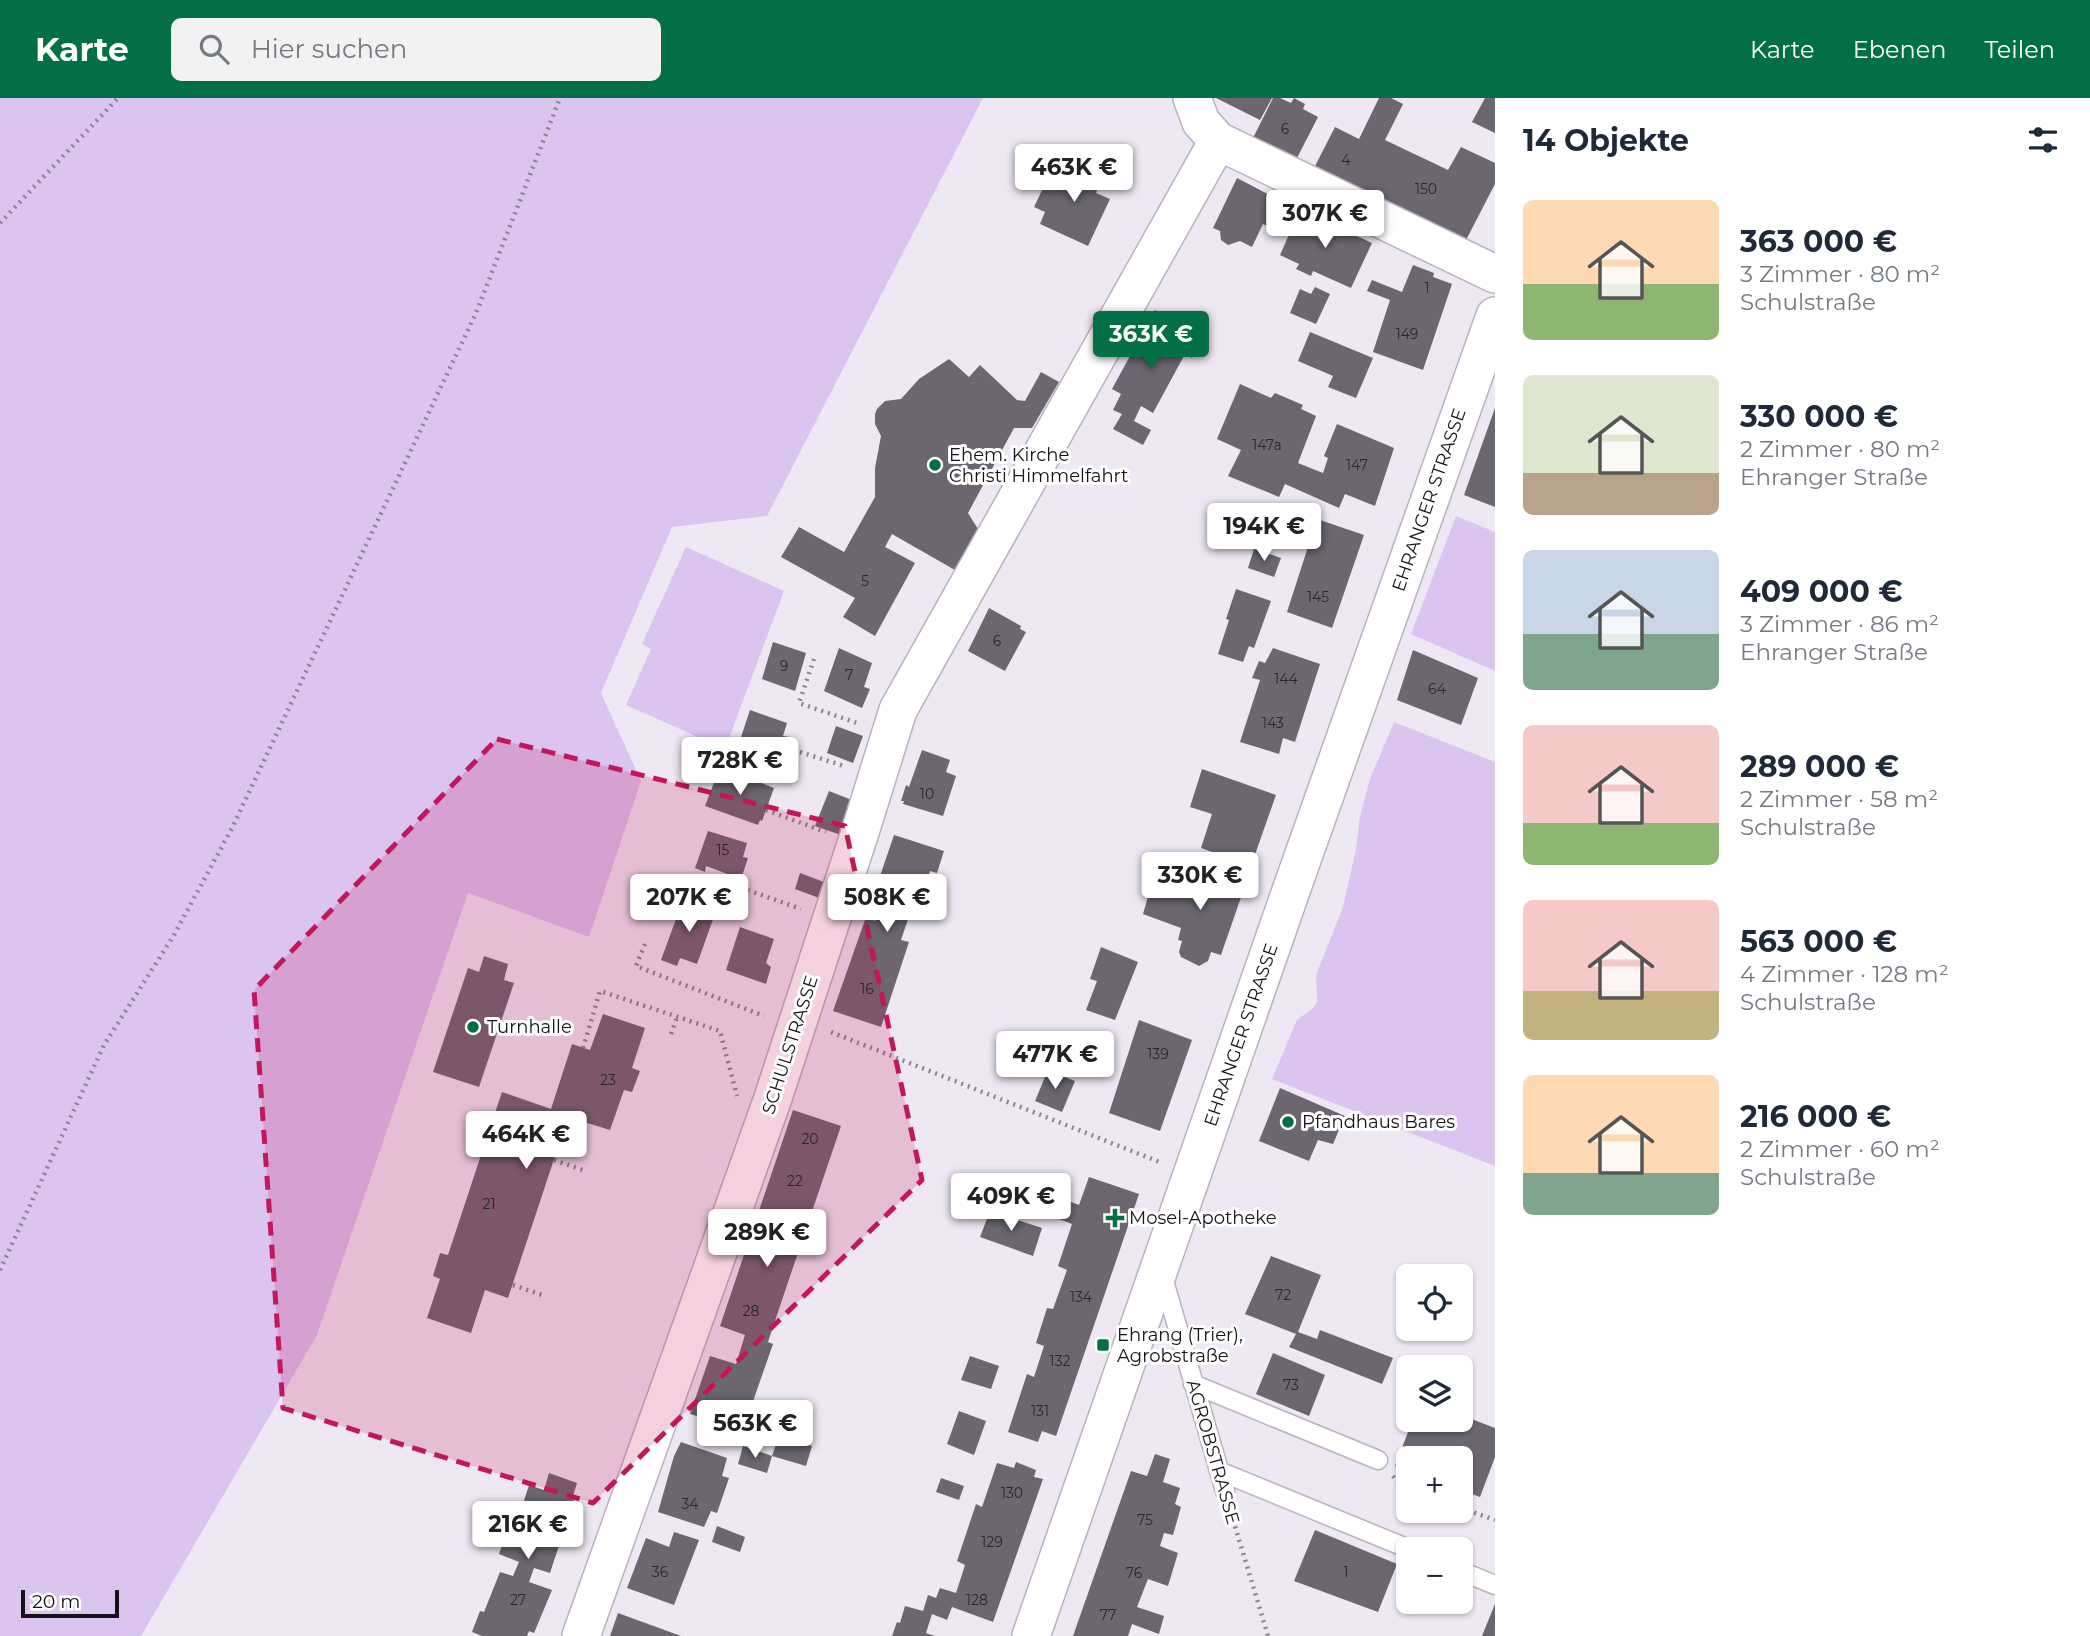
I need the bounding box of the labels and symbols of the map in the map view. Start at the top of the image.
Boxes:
house number: 6 [1281,120,1290,138]
pin: 463K € [1017,144,1131,204]
house number: 4 [1341,151,1351,169]
house number: 150 [1415,180,1437,198]
pin: 307K € [1268,190,1382,250]
house number: 1 [1424,279,1430,297]
pin: 363K € [1094,312,1208,371]
house number: 149 [1396,325,1418,343]
street label: EHRANGER STRASSE [1387,406,1471,594]
house number: 147a [1252,436,1282,454]
place label: Ehem. Kirche Christi Himmelfahrt [949,444,1128,487]
house number: 147 [1346,456,1368,474]
marker: Ehem. Kirche Christi Himmelfahrt [927,457,943,473]
pin: 194K € [1207,504,1321,563]
house number: 5 [861,572,869,590]
house number: 145 [1307,588,1329,606]
house number: 6 [993,632,1002,650]
house number: 9 [780,657,788,675]
house number: 7 [845,666,853,684]
house number: 144 [1274,670,1299,688]
house number: 64 [1428,680,1447,698]
house number: 143 [1262,714,1284,732]
pin: 728K € [683,738,797,797]
house number: 10 [920,785,934,803]
house number: 15 [717,841,730,859]
pin: 330K € [1143,852,1257,912]
pin: 207K € [632,874,746,934]
pin: 508K € [830,874,944,934]
street label: EHRANGER STRASSE [1199,941,1283,1129]
street label: SCHULSTRASSE [757,973,823,1117]
house number: 16 [860,980,874,998]
place label: Turnhalle [487,1016,572,1038]
marker: Turnhalle [465,1019,481,1035]
pin: 477K € [998,1032,1112,1091]
house number: 139 [1147,1045,1169,1063]
house number: 23 [600,1071,616,1089]
place label: Pfandhaus Bares [1302,1111,1455,1133]
pin: 464K € [469,1112,583,1171]
marker: Pfandhaus Bares [1280,1114,1296,1130]
house number: 20 [801,1130,819,1148]
house number: 22 [787,1172,803,1190]
pin: 409K € [954,1174,1068,1233]
house number: 21 [482,1195,496,1213]
place label: Mosel-Apotheke [1129,1207,1277,1229]
pin: 289K € [710,1210,824,1269]
marker: Mosel-Apotheke [1107,1210,1123,1226]
house number: 72 [1275,1286,1291,1304]
house number: 134 [1070,1288,1093,1306]
house number: 28 [743,1302,760,1320]
place label: Ehrang (Trier), Agrobstraße [1117,1324,1243,1367]
marker: Ehrang (Trier), Agrobstraße [1095,1337,1111,1353]
house number: 132 [1050,1352,1070,1370]
house number: 73 [1283,1376,1299,1394]
street label: AGROBSTRASSE [1182,1377,1244,1527]
pin: 563K € [698,1400,812,1460]
house number: 131 [1031,1402,1049,1420]
house number: 130 [1001,1484,1023,1502]
house number: 34 [681,1495,699,1513]
pin: 216K € [471,1502,585,1561]
house number: 75 [1137,1511,1153,1529]
house number: 129 [981,1533,1003,1551]
house number: 36 [652,1563,669,1581]
house number: 1 [1343,1563,1349,1581]
house number: 76 [1126,1564,1143,1582]
scale bar [21,1587,119,1619]
house number: 27 [510,1591,526,1609]
house number: 128 [966,1591,988,1609]
house number: 77 [1100,1606,1116,1624]

